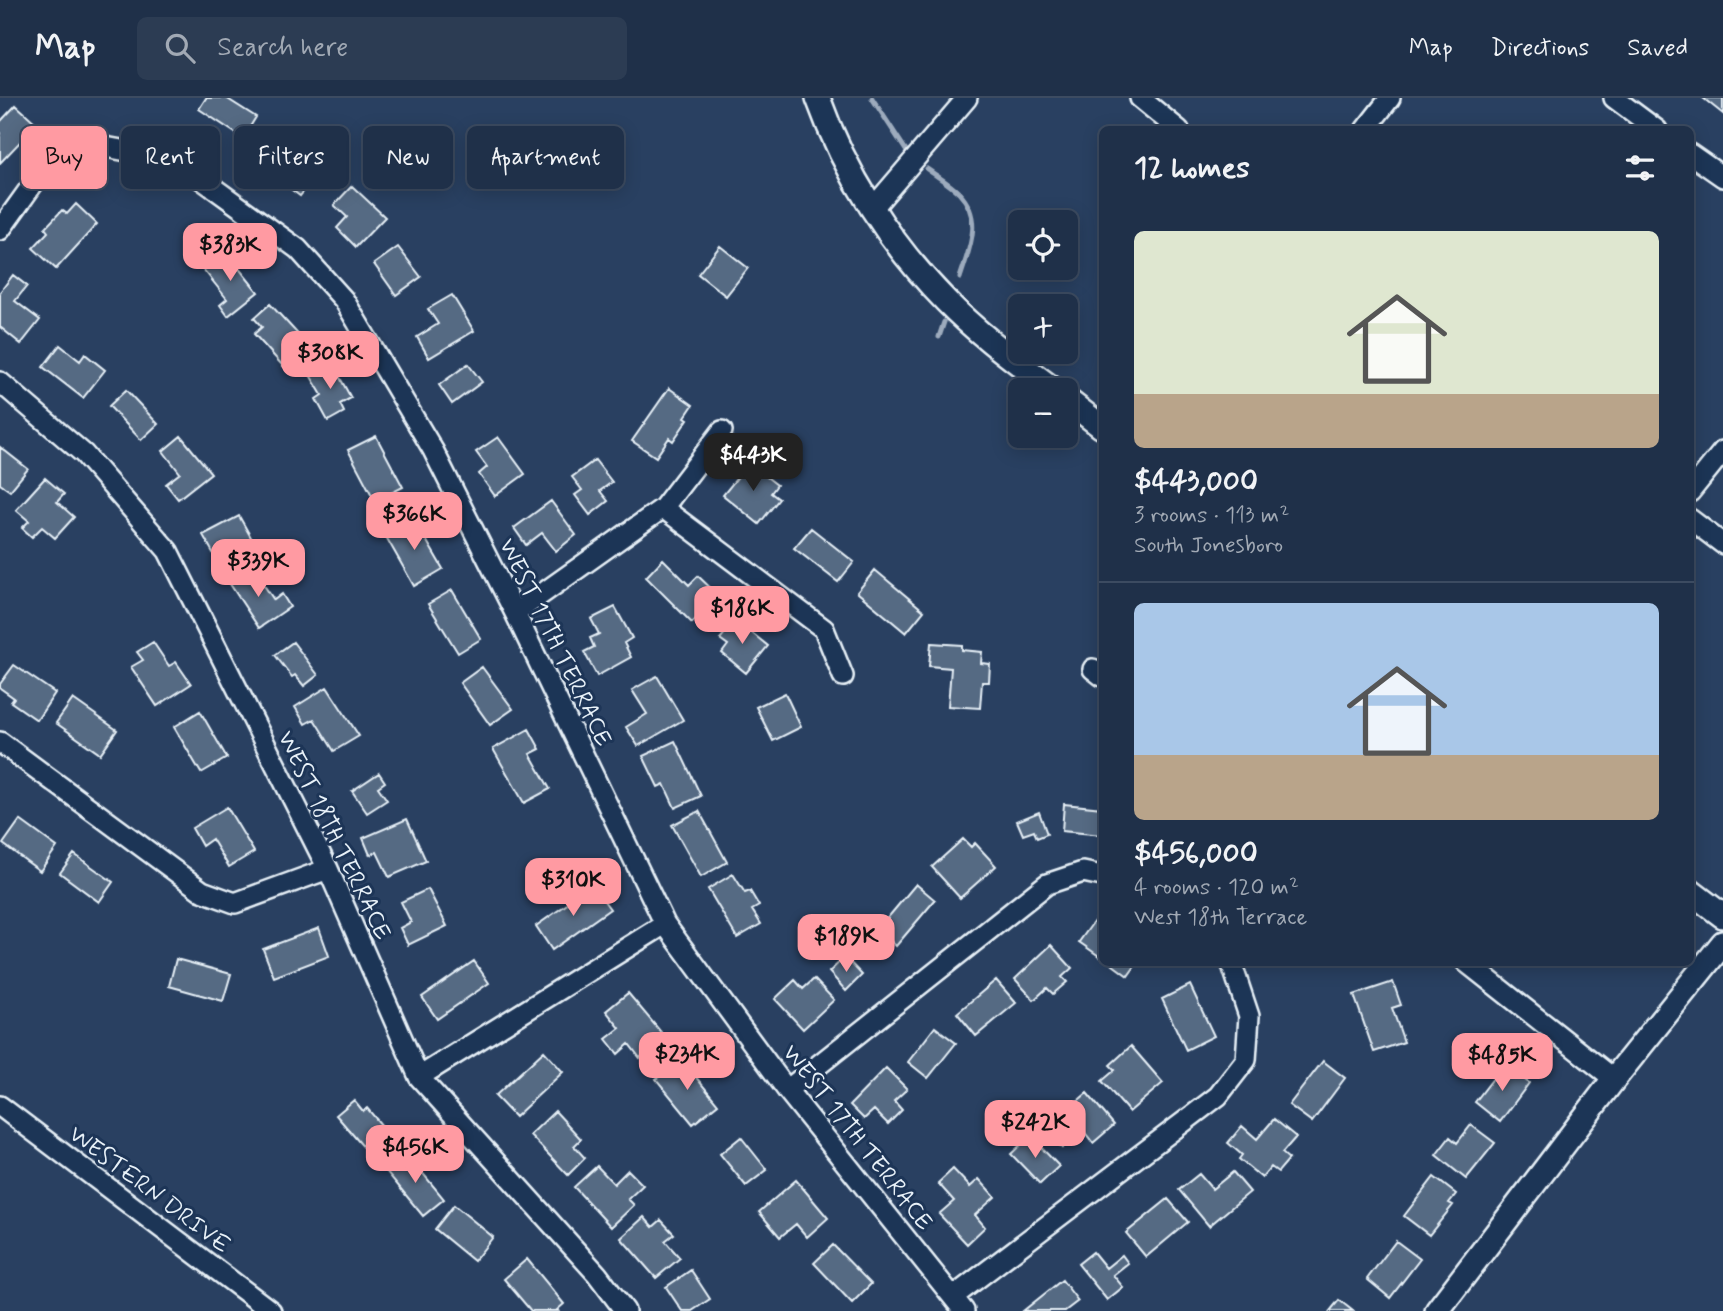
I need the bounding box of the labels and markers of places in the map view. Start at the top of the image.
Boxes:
pin: $383K [181,223,279,283]
pin: $308K [281,331,379,391]
pin: $443K [704,434,802,493]
pin: $366K [365,492,463,552]
pin: $339K [209,540,307,599]
pin: $186K [693,587,791,646]
pin: $310K [524,858,622,918]
pin: $189K [797,914,895,974]
pin: $234K [638,1032,736,1092]
pin: $485K [1453,1034,1551,1093]
pin: $242K [986,1100,1084,1160]
pin: $456K [366,1126,464,1185]

